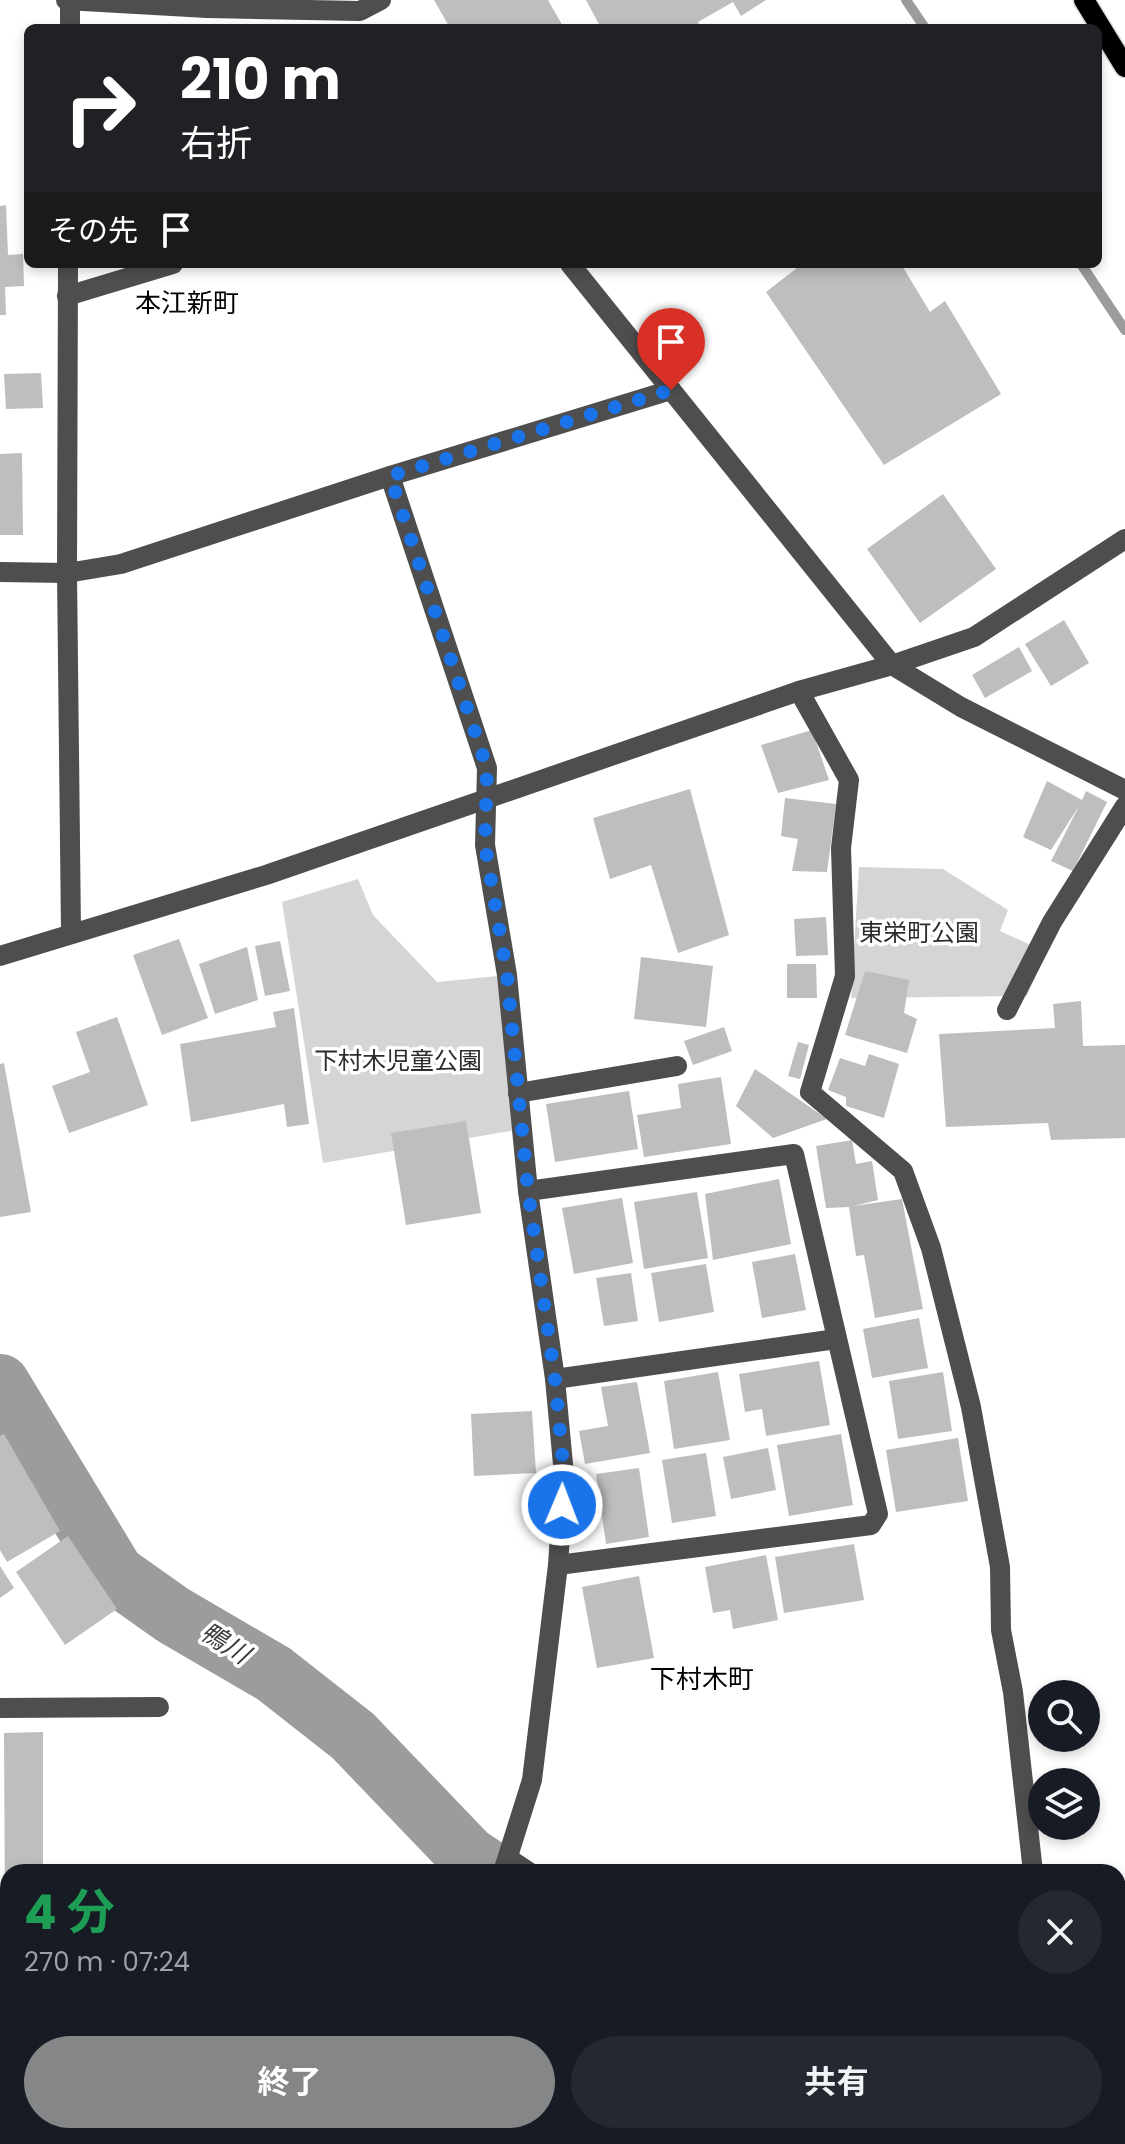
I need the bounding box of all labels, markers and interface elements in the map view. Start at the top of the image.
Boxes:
text: 210 m [180,40,341,119]
icon: right [48,56,152,160]
text: 右折 [180,118,252,169]
icon: arrive [154,208,198,252]
text: その先 [48,209,138,252]
district label: 本江新町 [135,285,239,321]
pin [637,308,705,390]
icon: arrive [649,320,693,364]
park label: 東栄町公園 [859,916,979,949]
park label: 下村木児童公園 [314,1044,482,1077]
position arrow [520,1463,604,1547]
water label: 鴨川 [193,1614,259,1674]
district label: 下村木町 [650,1661,754,1697]
map controls [1028,1680,1100,1840]
button: search [1028,1680,1100,1752]
button: layers [1028,1768,1100,1840]
text: 4 分 [24,1879,115,1946]
button: close [1018,1890,1102,1974]
text: 270 m · 07:24 [24,1944,190,1980]
button: 終了 [24,2036,555,2128]
button: 共有 [571,2036,1102,2128]

